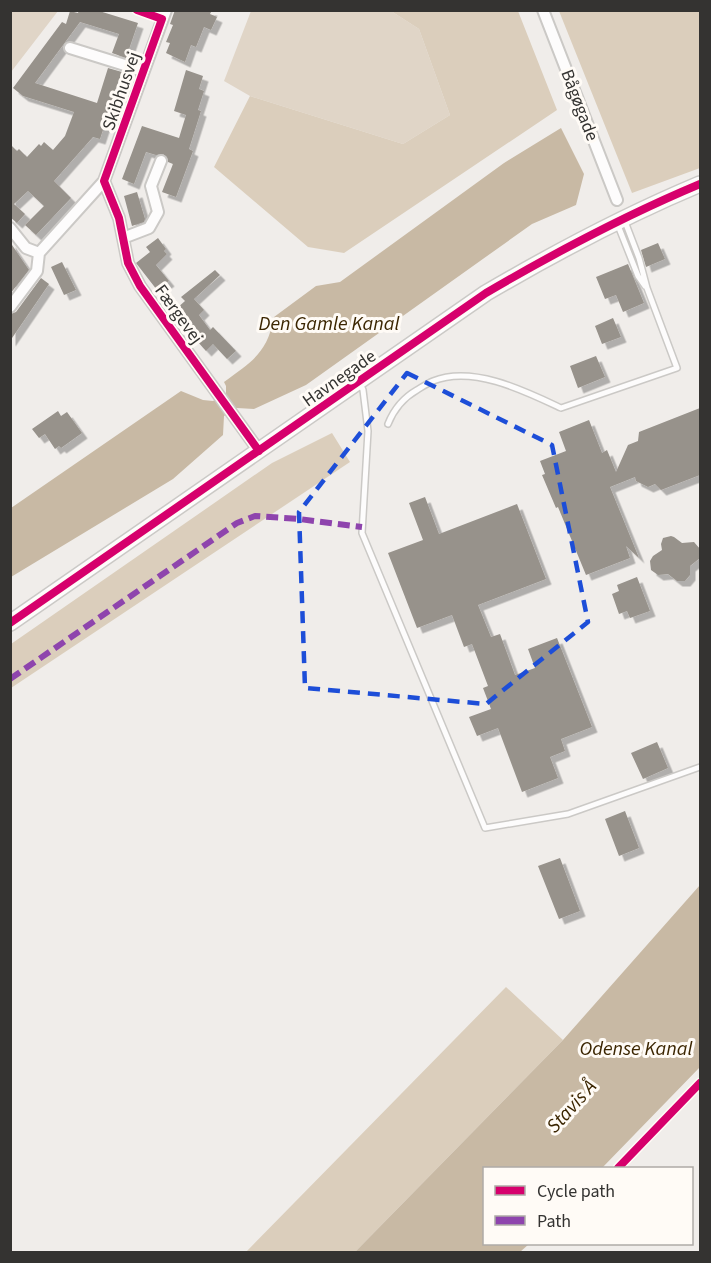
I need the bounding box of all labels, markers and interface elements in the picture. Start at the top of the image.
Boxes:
street label: Skibhusvej [96,48,147,134]
street label: Bågøgade [554,66,605,145]
street label: Færgevej [149,279,209,349]
water label: Den Gamle Kanal [259,310,399,338]
street label: Havnegade [297,344,381,413]
water label: Odense Kanal [580,1035,693,1063]
water label: Stavis Å [540,1074,603,1139]
legend [483,1167,693,1245]
text: Cycle path [537,1179,615,1204]
text: Path [537,1209,571,1234]

